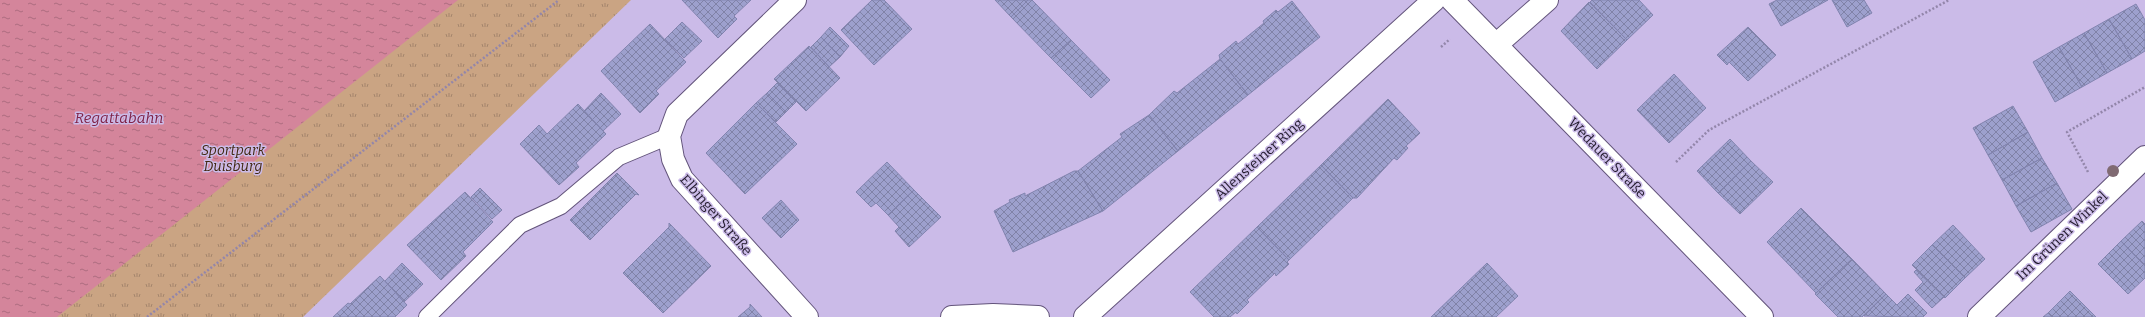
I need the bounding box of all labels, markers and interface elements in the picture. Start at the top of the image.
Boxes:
water label: Regattabahn [75,109,163,127]
street label: Wedauer Straße [1564,114,1650,202]
street label: Allensteiner Ring [1211,115,1307,203]
park label: Sportpark Duisburg [201,142,265,175]
street label: Elbinger Straße [676,171,756,259]
street label: Im Grünen Winkel [2013,188,2111,284]

